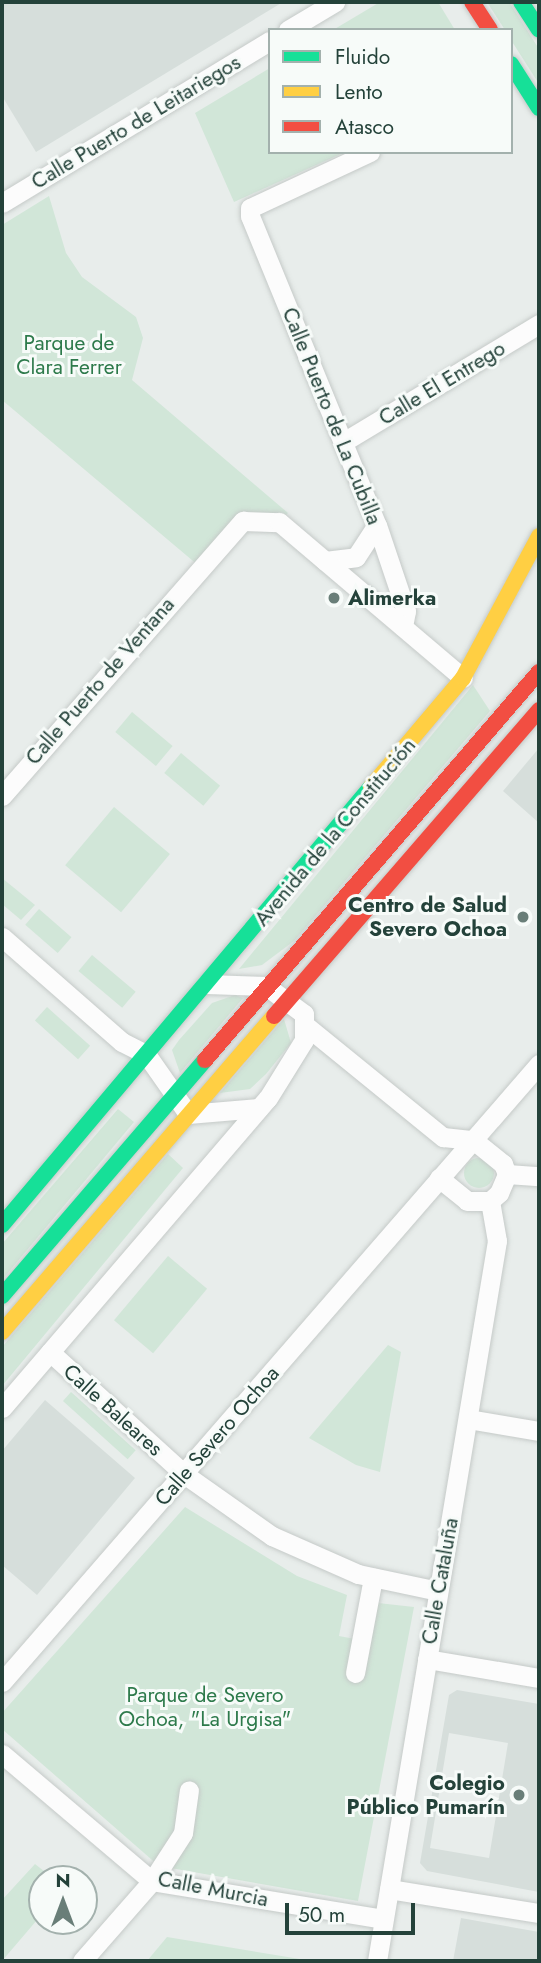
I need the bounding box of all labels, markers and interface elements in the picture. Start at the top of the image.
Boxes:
legend [268,28,513,154]
text: Fluido [335,42,390,72]
street label: Calle Puerto de Leitariegos [27,50,245,194]
text: Lento [335,77,383,107]
text: Atasco [335,112,394,142]
street label: Calle Puerto de La Cubilla [277,304,387,528]
park label: Parque de Clara Ferrer [16,330,122,380]
street label: Calle El Entrego [374,335,510,431]
place label: Alimerka [348,585,436,611]
marker: Alimerka [326,590,342,606]
street label: Calle Puerto de Ventana [20,592,180,770]
street label: Avenida de la Constitución [249,733,421,931]
place label: Centro de Salud Severo Ochoa [348,892,507,942]
marker: Centro de Salud Severo Ochoa [513,907,533,927]
street label: Calle Baleares [58,1359,168,1461]
street label: Calle Severo Ochoa [149,1361,285,1511]
street label: Calle Cataluña [416,1516,464,1646]
park label: Parque de Severo Ochoa, "La Urgisa" [119,1682,291,1732]
place label: Colegio Público Pumarín [347,1770,505,1820]
marker: Colegio Público Pumarín [511,1787,527,1803]
north arrow [28,1865,98,1935]
street label: Calle Murcia [156,1866,270,1912]
text: N [55,1867,71,1894]
scale bar [289,1890,419,1934]
text: 50 m [298,1900,345,1930]

